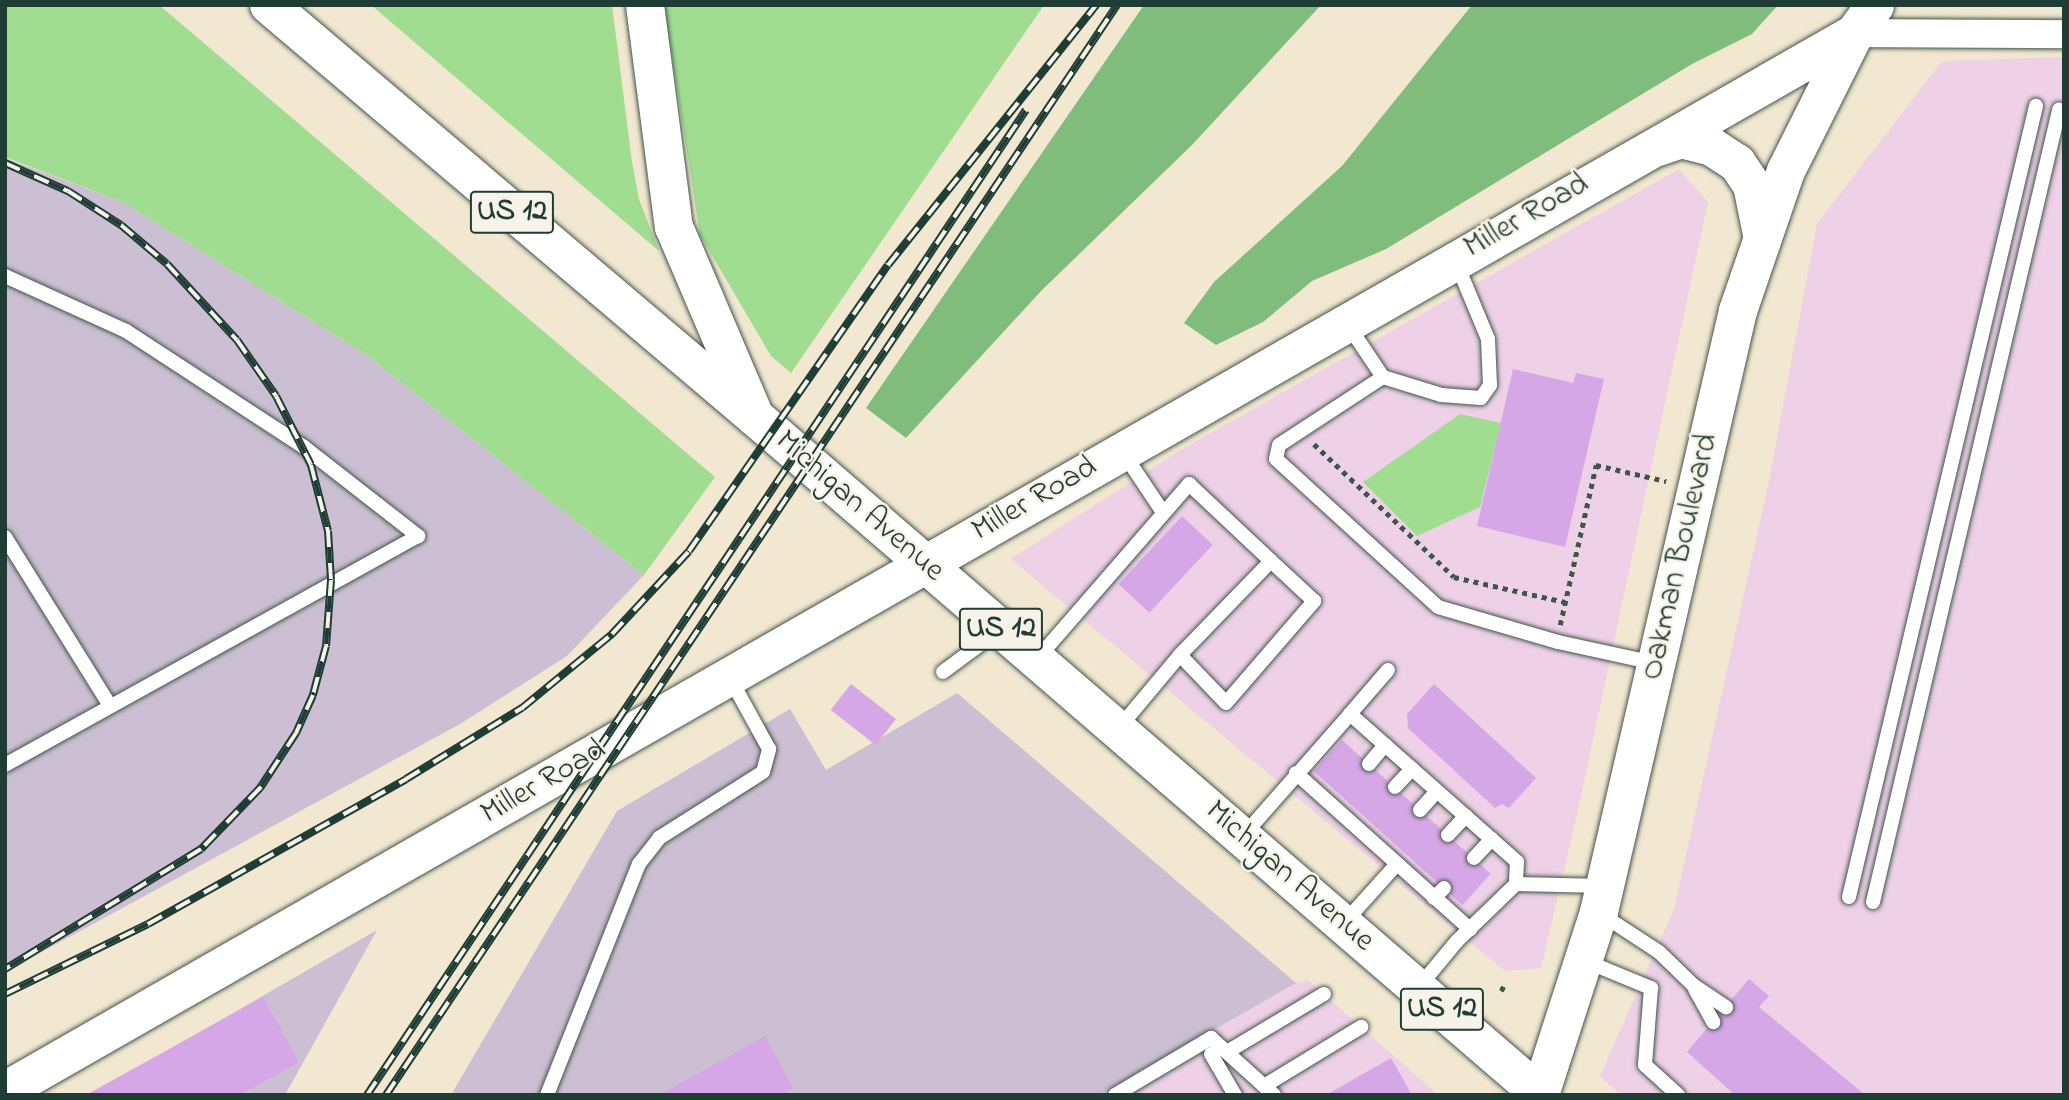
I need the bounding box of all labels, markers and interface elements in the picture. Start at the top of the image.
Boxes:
street label: Miller Road [1458,166,1596,268]
road number: US 12 [468,186,556,238]
street label: Michigan Avenue [767,423,951,591]
street label: Oakman Boulevard [1634,430,1728,684]
street label: Miller Road [966,449,1104,551]
road number: US 12 [957,602,1045,656]
street label: Miller Road [475,732,613,834]
street label: Michigan Avenue [1197,793,1381,961]
road number: US 12 [1398,982,1486,1036]

